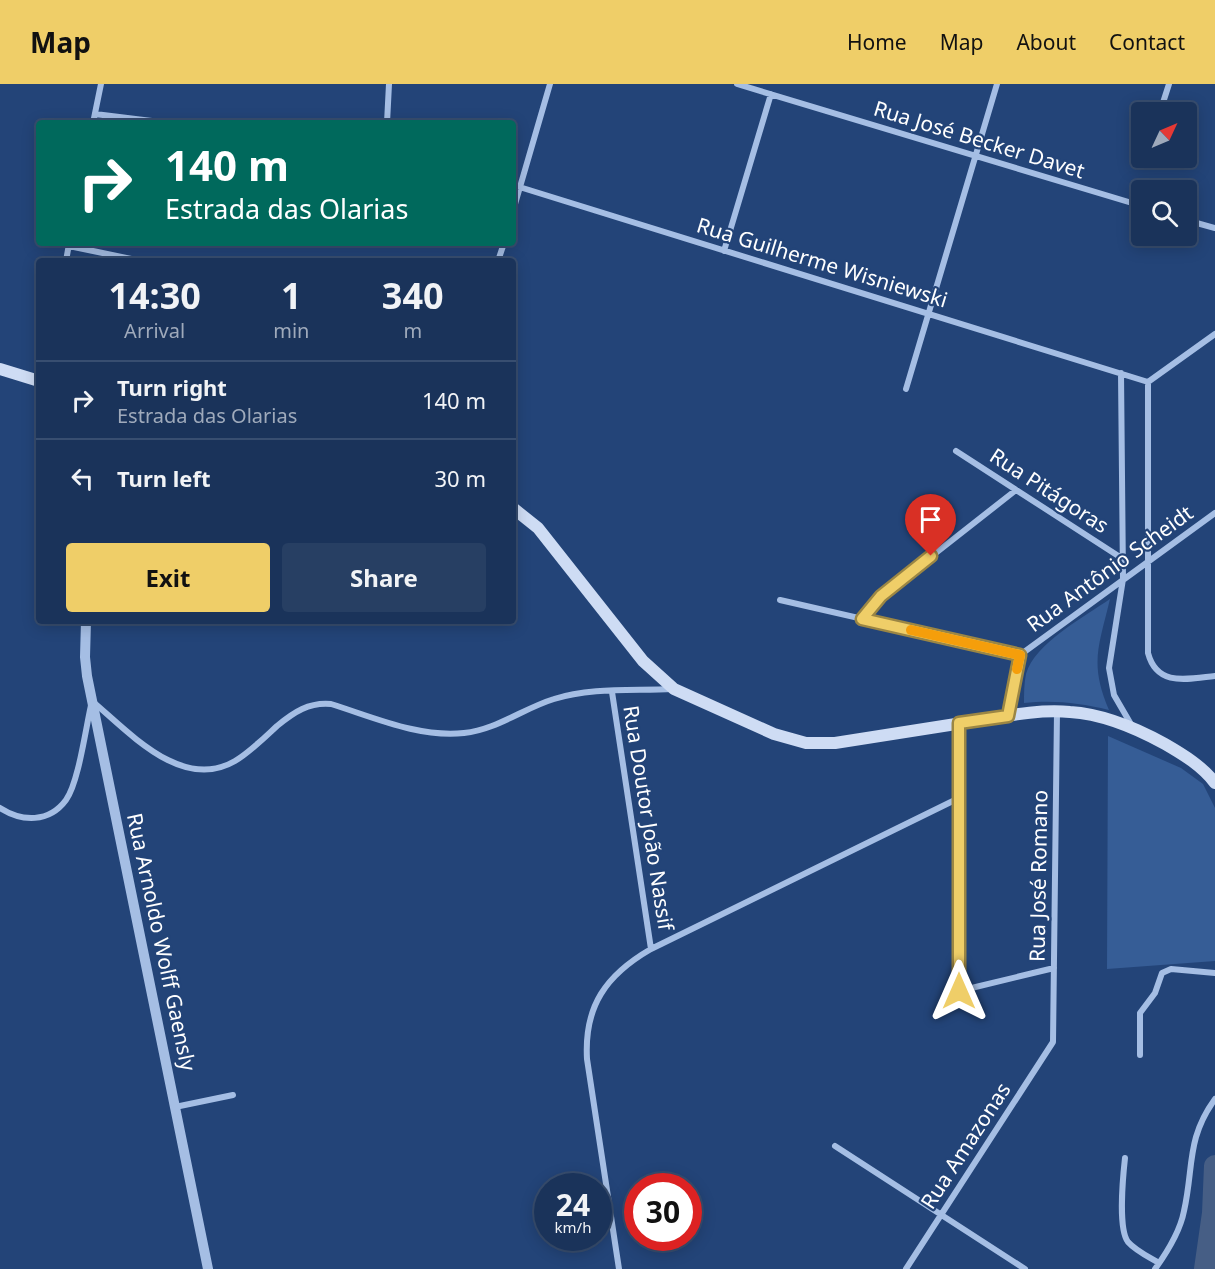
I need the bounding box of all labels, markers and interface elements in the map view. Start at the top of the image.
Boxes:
text: Map [30,23,91,61]
text: Home [847,28,907,56]
text: Map [940,28,983,56]
text: About [1016,28,1076,56]
text: Contact [1109,28,1185,56]
street label: Rua José Becker Davet [870,94,1089,185]
north arrow [1131,102,1197,168]
map controls [1131,102,1197,246]
text: 140 m [165,136,289,193]
icon: right [66,144,144,222]
button: search [1131,180,1197,246]
text: Estrada das Olarias [165,190,408,227]
street label: Rua Guilherme Wisniewski [693,211,951,314]
text: 14:30 [108,271,201,320]
text: 1 [281,271,302,320]
text: 340 [382,271,444,320]
text: Arrival [124,317,185,344]
text: min [273,317,309,344]
text: m [403,317,422,344]
text: Turn right [117,372,227,402]
icon: right [66,384,99,417]
text: 140 m [422,385,486,415]
text: Estrada das Olarias [117,402,297,429]
street label: Rua Pitágoras [985,441,1114,539]
icon: left [66,462,99,495]
text: Turn left [117,463,211,493]
text: 30 m [435,463,486,493]
pin [905,494,956,556]
street label: Rua Antônio Scheidt [1021,498,1198,638]
icon: arrive [914,503,947,536]
button: Exit [66,543,270,612]
button: Share [282,543,486,612]
street label: Rua Doutor João Nassif [617,703,681,934]
street label: Rua José Romano [1023,790,1053,962]
street label: Rua Arnoldo Wolff Gaensly [121,810,203,1073]
position arrow [927,959,991,1023]
street label: Rua Amazonas [914,1077,1017,1214]
speed limit sign: 30 [624,1173,702,1251]
text: 24 [556,1184,590,1225]
text: km/h [555,1217,591,1237]

